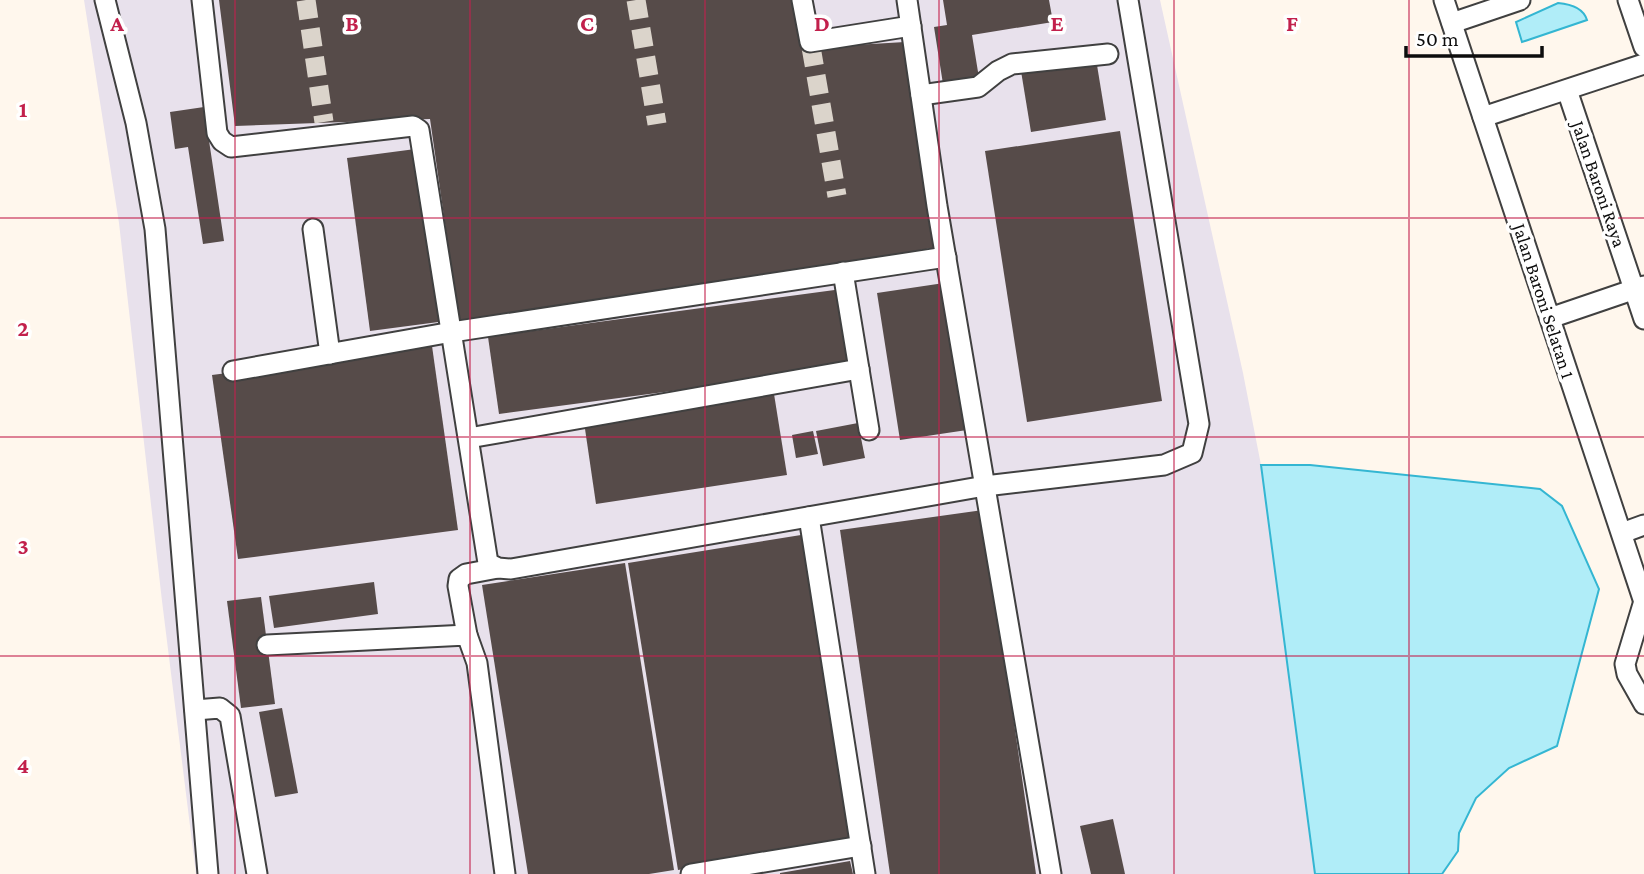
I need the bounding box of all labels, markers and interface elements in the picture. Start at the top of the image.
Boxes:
text: A [109,10,124,36]
text: B [345,10,359,36]
text: C [580,10,594,36]
text: D [814,10,830,36]
text: E [1050,10,1064,36]
text: F [1286,10,1298,36]
scale bar [1406,14,1542,58]
text: 50 m [1416,27,1459,51]
text: 1 [19,96,28,122]
street label: Jalan Baroni Raya [1567,116,1631,250]
street label: Jalan Baroni Selatan 1 [1508,219,1579,381]
text: 2 [17,315,29,341]
text: 3 [17,533,29,559]
text: 4 [17,752,29,778]

